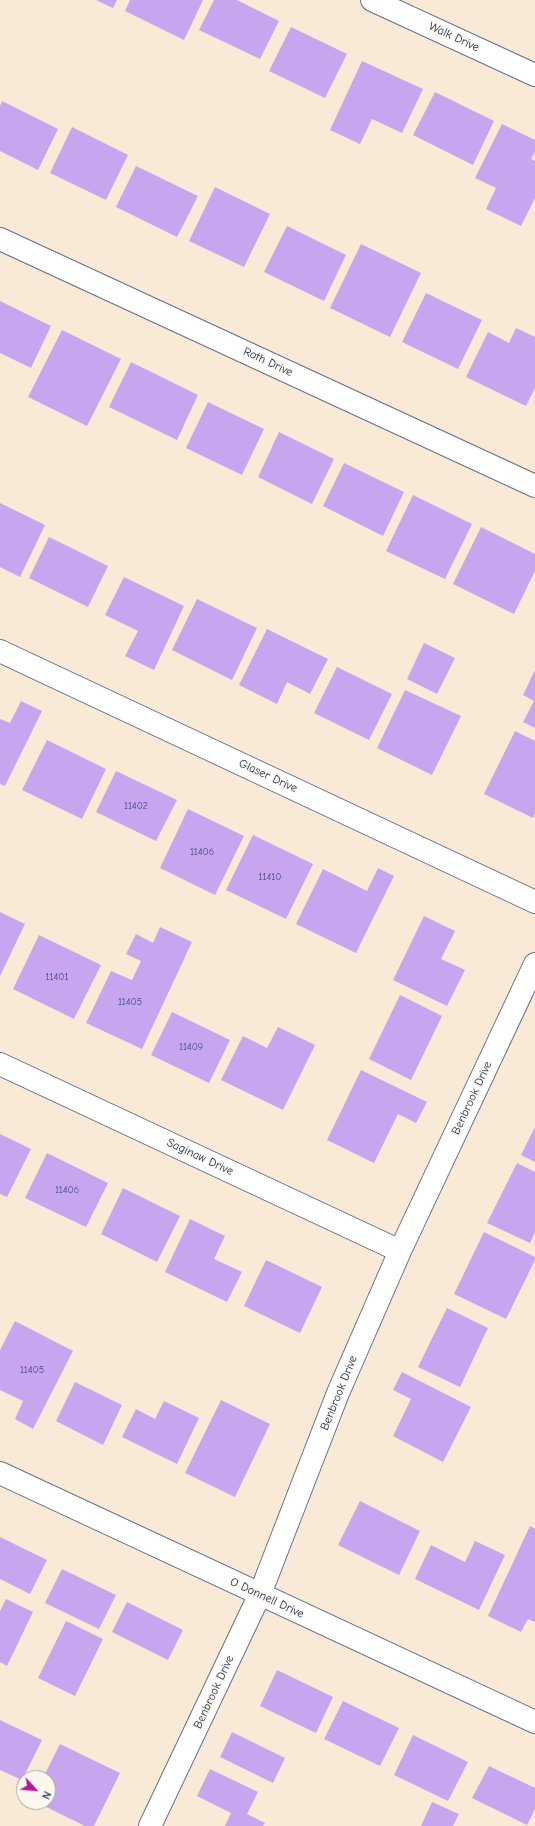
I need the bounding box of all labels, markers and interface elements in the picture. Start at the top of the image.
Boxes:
street label: Walk Drive [426,19,482,55]
street label: Roth Drive [241,344,295,380]
street label: Glaser Drive [236,756,300,796]
house number: 11402 [124,800,148,812]
house number: 11406 [190,846,214,858]
house number: 11410 [259,871,281,883]
house number: 11401 [46,971,68,983]
house number: 11405 [118,996,142,1008]
house number: 11409 [179,1041,203,1053]
street label: Benbrook Drive [449,1059,495,1137]
street label: Saginaw Drive [164,1135,236,1179]
house number: 11406 [55,1184,79,1196]
street label: Benbrook Drive [317,1353,361,1433]
house number: 11405 [20,1364,44,1376]
street label: O Donnell Drive [228,1575,306,1621]
street label: Benbrook Drive [191,1653,237,1731]
north arrow [16,1770,56,1810]
text: N [39,1789,54,1801]

